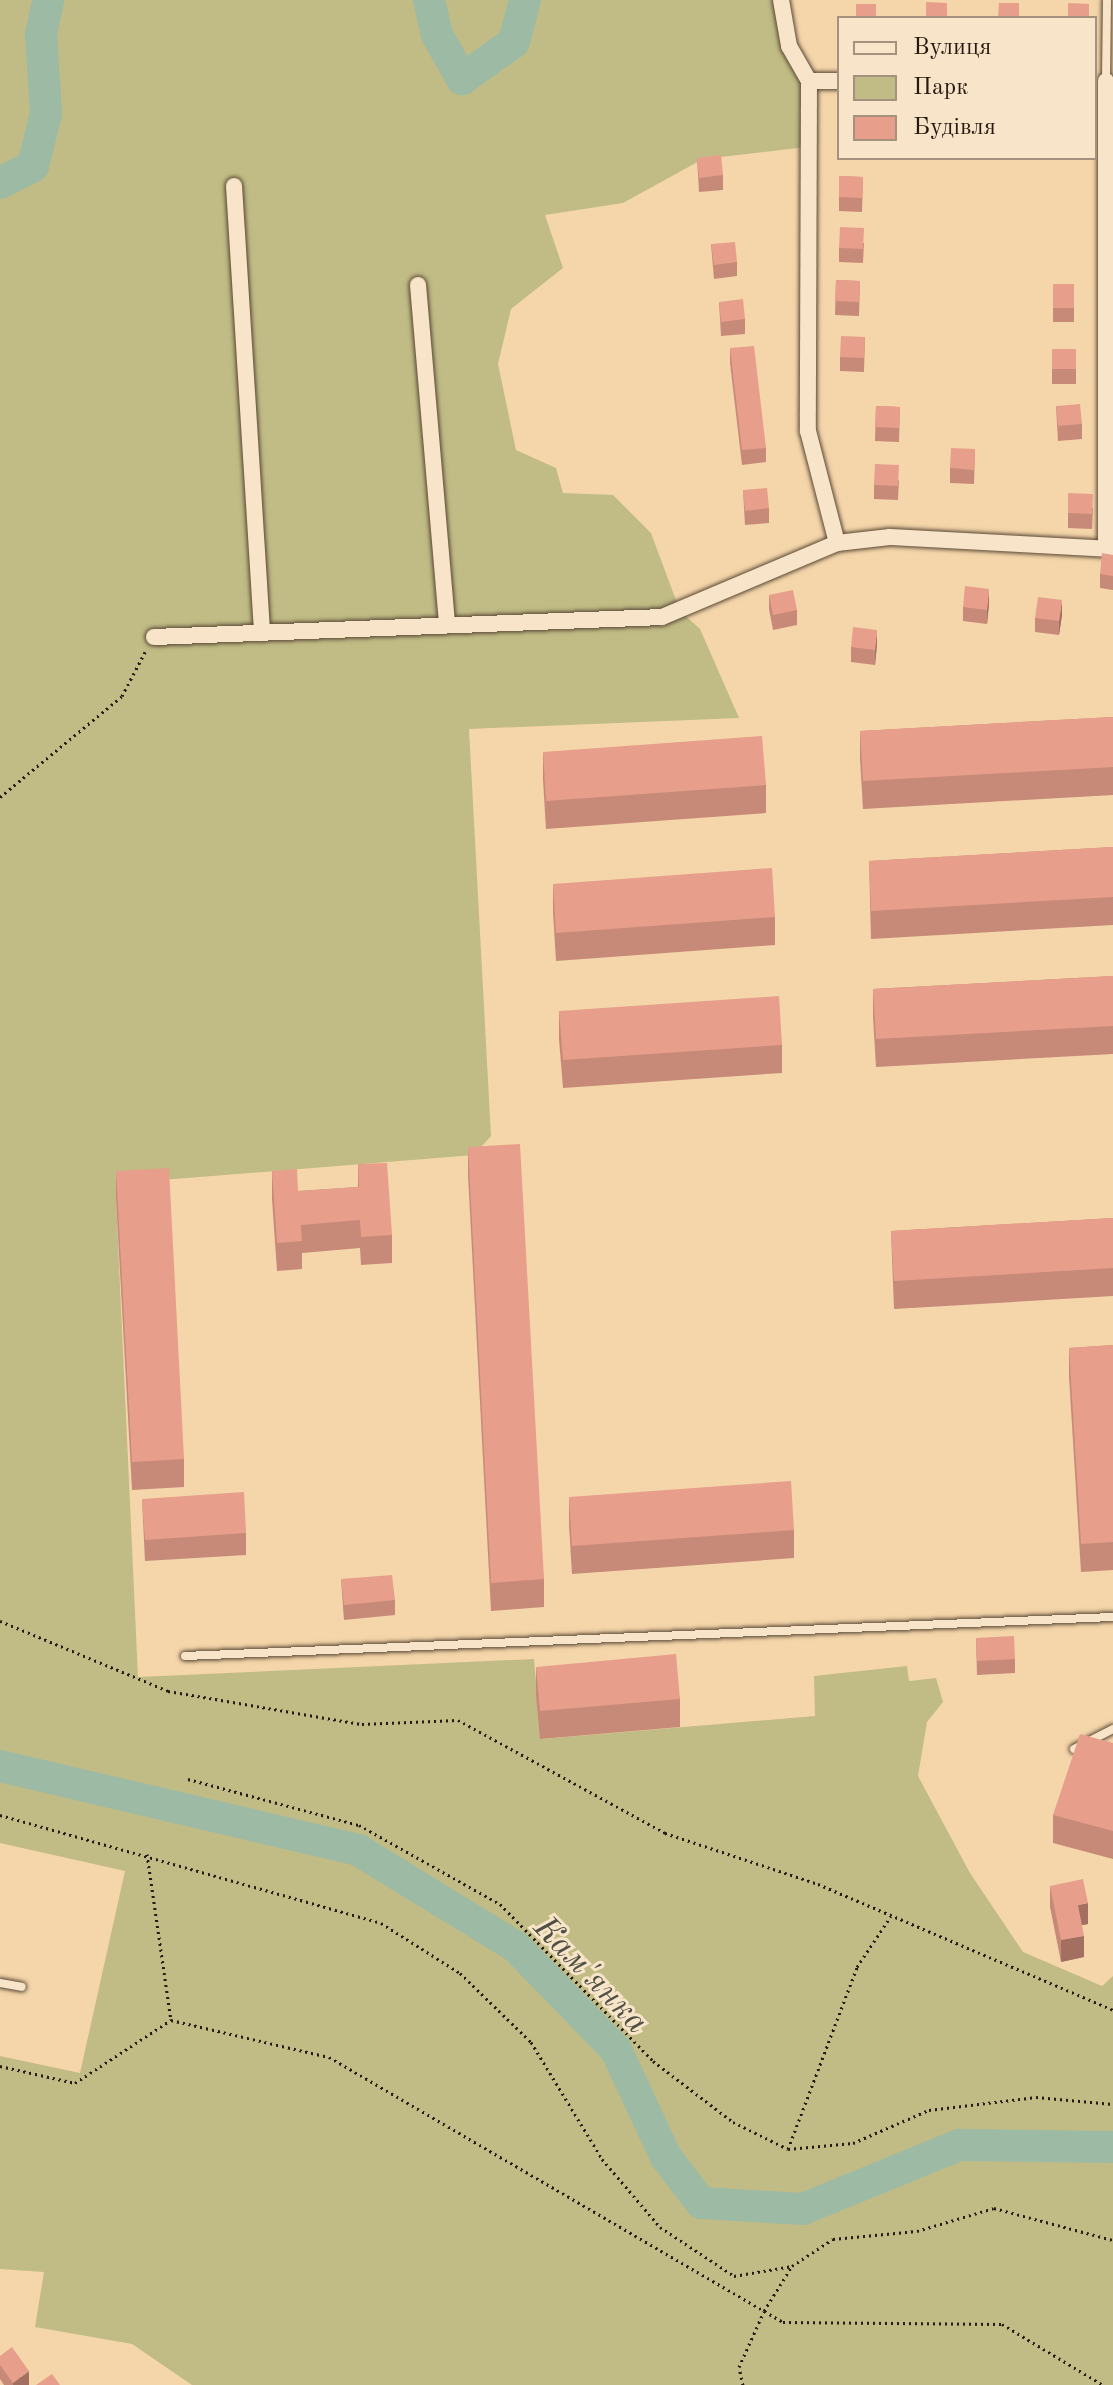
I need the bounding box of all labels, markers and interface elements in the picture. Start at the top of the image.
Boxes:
legend [837,16,1097,160]
text: Вулиця [913,36,992,60]
text: Парк [913,76,968,100]
text: Будівля [913,116,996,140]
water label: Кам'янка [524,1909,656,2043]

